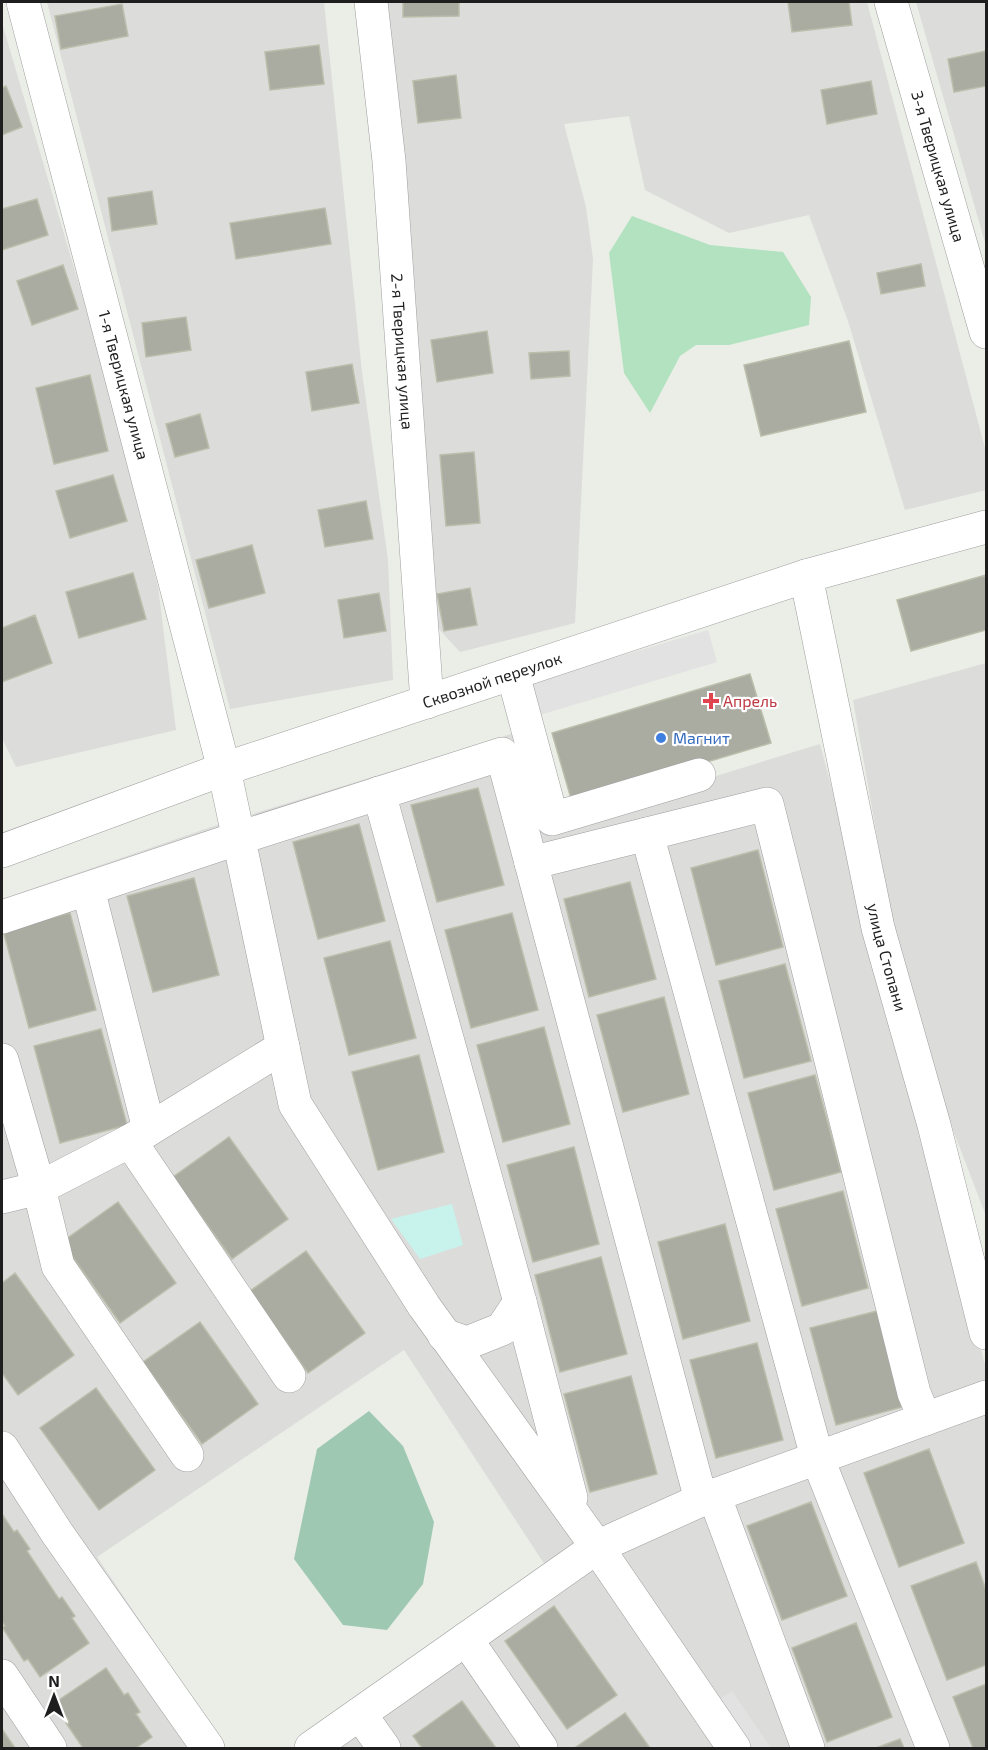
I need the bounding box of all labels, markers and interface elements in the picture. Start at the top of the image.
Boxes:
street label: 3-я Тверицкая улица [908,88,970,244]
street label: 2-я Тверицкая улица [388,273,418,430]
street label: 1-я Тверицкая улица [94,308,154,462]
street label: Сквозной переулок [420,648,564,712]
place label: Апрель [723,691,777,710]
marker: Апрель [704,694,718,708]
place label: Магнит [673,728,730,747]
marker: Магнит [654,731,668,745]
street label: улица Стопани [863,902,911,1013]
north arrow [24,1666,84,1726]
text: N [48,1671,60,1690]

